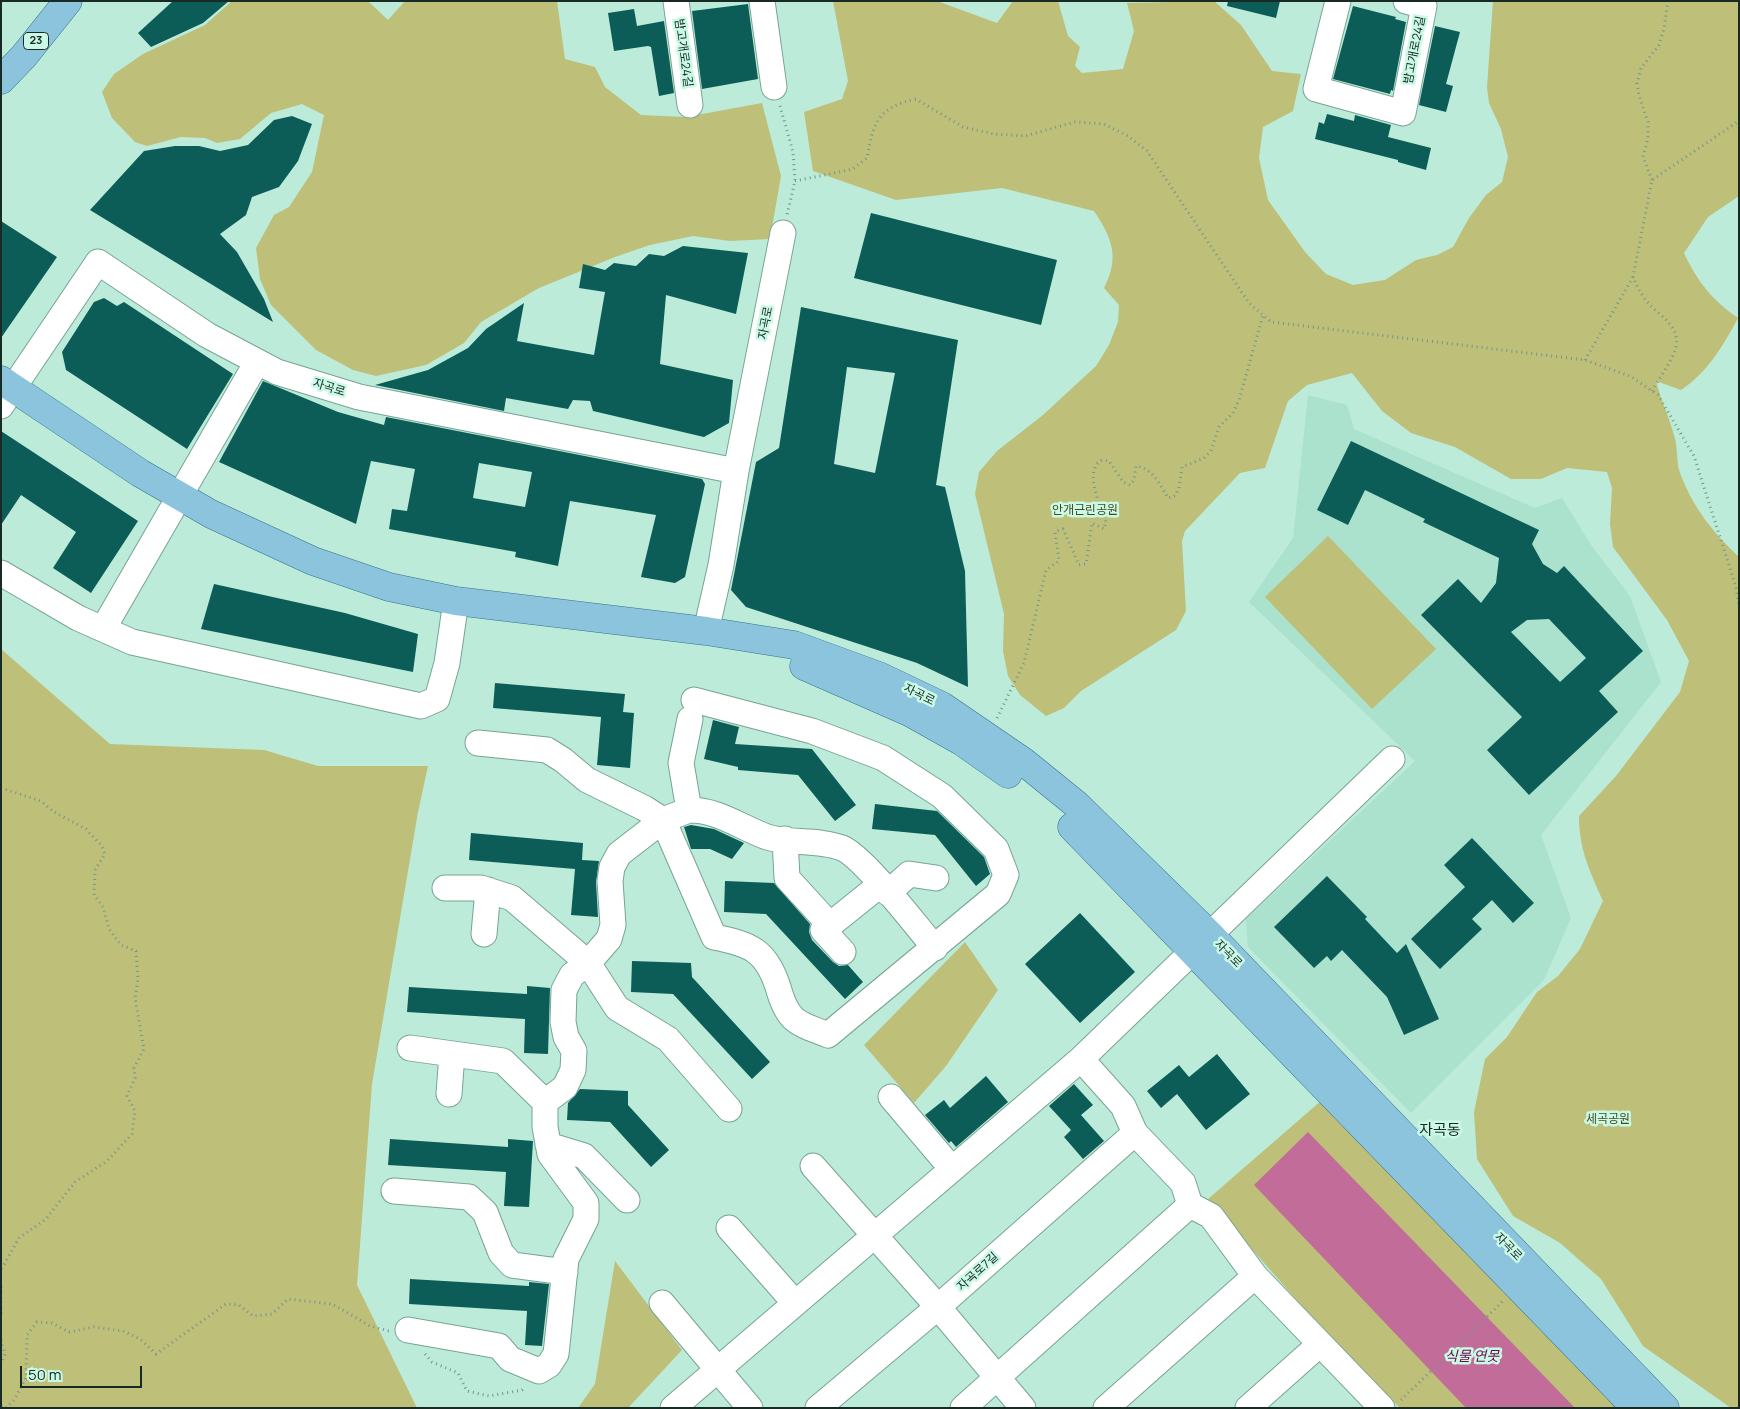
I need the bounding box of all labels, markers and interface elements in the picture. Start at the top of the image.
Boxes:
street label: 밤고개로24길 [1401,15,1429,85]
street label: 밤고개로24길 [671,18,695,88]
road number: 23 [24,32,48,49]
street label: 자곡로 [756,305,776,341]
street label: 자곡로 [311,376,347,400]
park label: 안개근린공원 [1052,504,1118,518]
street label: 자곡로 [901,681,937,709]
street label: 자곡로 [1211,937,1245,971]
park label: 세곡공원 [1586,1113,1630,1127]
district label: 자곡동 [1419,1122,1461,1140]
street label: 자곡로 [1491,1230,1525,1264]
street label: 자곡로7길 [955,1250,1001,1294]
water label: 식물 연못 [1445,1349,1499,1365]
scale bar [22,1356,145,1388]
text: 50 m [28,1364,62,1385]

